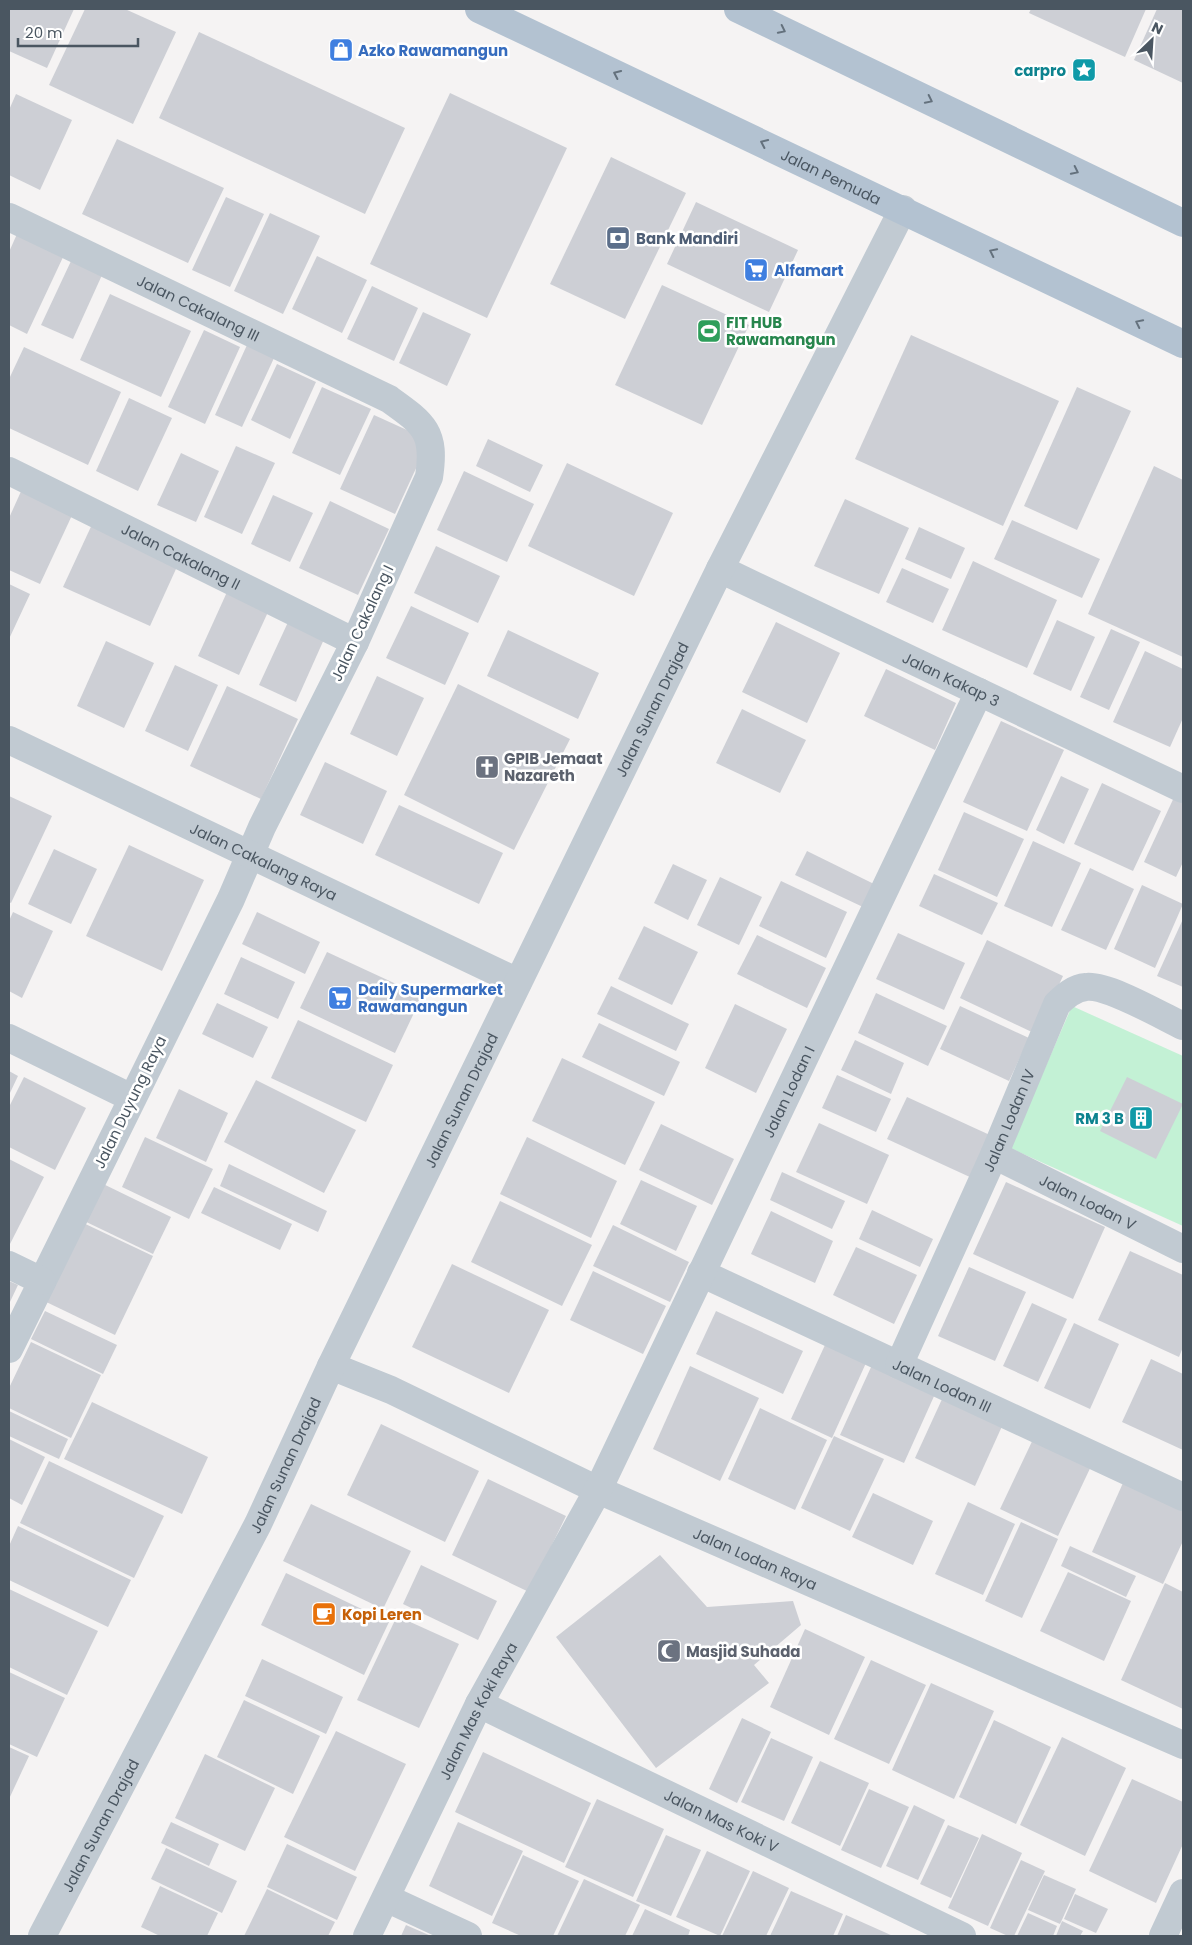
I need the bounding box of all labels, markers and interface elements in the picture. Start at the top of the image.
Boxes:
scale bar [18,15,138,47]
north arrow [1127,15,1177,65]
text: N [1148,17,1166,40]
text: 20 m [25,22,63,43]
one-way arrow [777,24,786,34]
shop icon: Azko Rawamangun [328,37,354,63]
place label: Azko Rawamangun [358,40,508,61]
place icon: carpro [1071,57,1097,83]
place label: carpro [1014,60,1066,81]
one-way arrow [613,69,622,80]
one-way arrow [923,94,932,104]
one-way arrow [760,139,769,149]
street label: Jalan Pemuda [777,144,885,209]
one-way arrow [1070,165,1079,175]
bank icon: Bank Mandiri [605,225,631,251]
place label: Bank Mandiri [636,228,738,249]
one-way arrow [989,248,998,259]
supermarket icon: Alfamart [743,257,769,283]
place label: Alfamart [774,260,844,281]
street label: Jalan Cakalang III [133,269,263,346]
place label: FIT HUB Rawamangun [726,312,836,350]
sports icon: FIT HUB Rawamangun [696,318,722,344]
one-way arrow [1135,319,1144,329]
street label: Jalan Cakalang II [118,518,244,594]
street label: Jalan Cakalang I [326,561,398,685]
street label: Jalan Sunan Drajad [610,638,693,780]
street label: Jalan Kakap 3 [899,647,1003,711]
place label: GPIB Jemaat Nazareth [504,748,603,786]
church icon: GPIB Jemaat Nazareth [474,754,500,780]
street label: Jalan Cakalang Raya [187,817,341,905]
place label: Daily Supermarket Rawamangun [358,979,503,1017]
supermarket icon: Daily Supermarket Rawamangun [327,985,353,1011]
street label: Jalan Sunan Drajad [419,1029,503,1171]
street label: Jalan Duyung Raya [89,1032,171,1172]
street label: Jalan Lodan I [757,1042,819,1141]
street label: Jalan Lodan IV [977,1066,1039,1175]
building icon: RM 3 B [1128,1105,1154,1131]
place label: RM 3 B [1075,1108,1124,1129]
street label: Jalan Lodan V [1036,1169,1140,1235]
street label: Jalan Lodan III [889,1353,995,1417]
street label: Jalan Sunan Drajad [244,1394,326,1537]
street label: Jalan Lodan Raya [690,1522,821,1595]
cafe icon: Kopi Leren [311,1601,337,1627]
place label: Kopi Leren [342,1604,422,1625]
street label: Jalan Mas Koki Raya [434,1638,522,1783]
mosque icon: Masjid Suhada [656,1638,682,1664]
place label: Masjid Suhada [686,1641,801,1662]
street label: Jalan Sunan Drajad [56,1755,144,1896]
street label: Jalan Mas Koki V [661,1784,782,1857]

